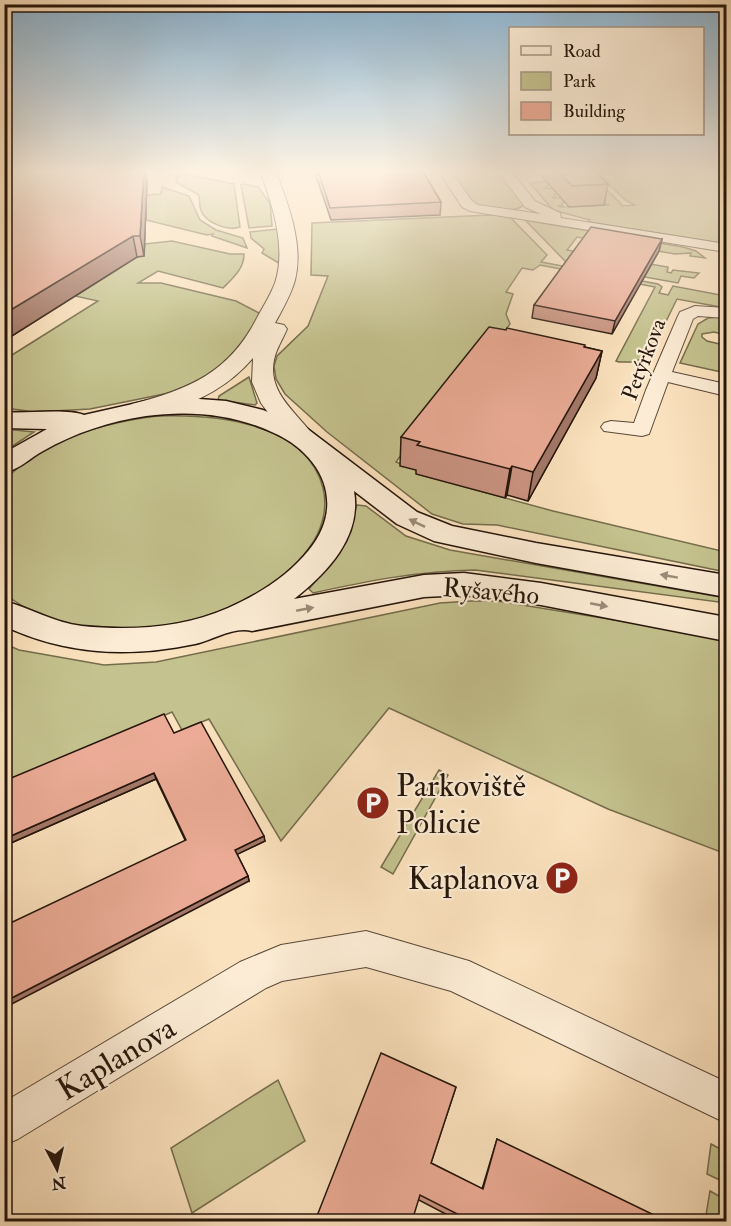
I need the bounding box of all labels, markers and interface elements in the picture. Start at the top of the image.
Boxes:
legend [509,27,704,135]
text: Road [563,40,601,63]
text: Park [563,70,596,93]
text: Building [563,100,626,123]
street label: Petýrkova [616,314,673,404]
one-way arrow [409,518,426,528]
one-way arrow [659,571,678,580]
street label: Ryšavého [441,572,540,612]
one-way arrow [589,601,608,610]
one-way arrow [295,604,314,613]
place label: Parkoviště Policie [396,766,526,843]
parking icon: Parkoviště Policie [355,785,391,821]
place label: Kaplanova [408,859,540,899]
parking icon: Kaplanova [544,860,580,896]
street label: Kaplanova [50,1007,184,1110]
north arrow [27,1139,87,1199]
text: N [50,1172,68,1194]

